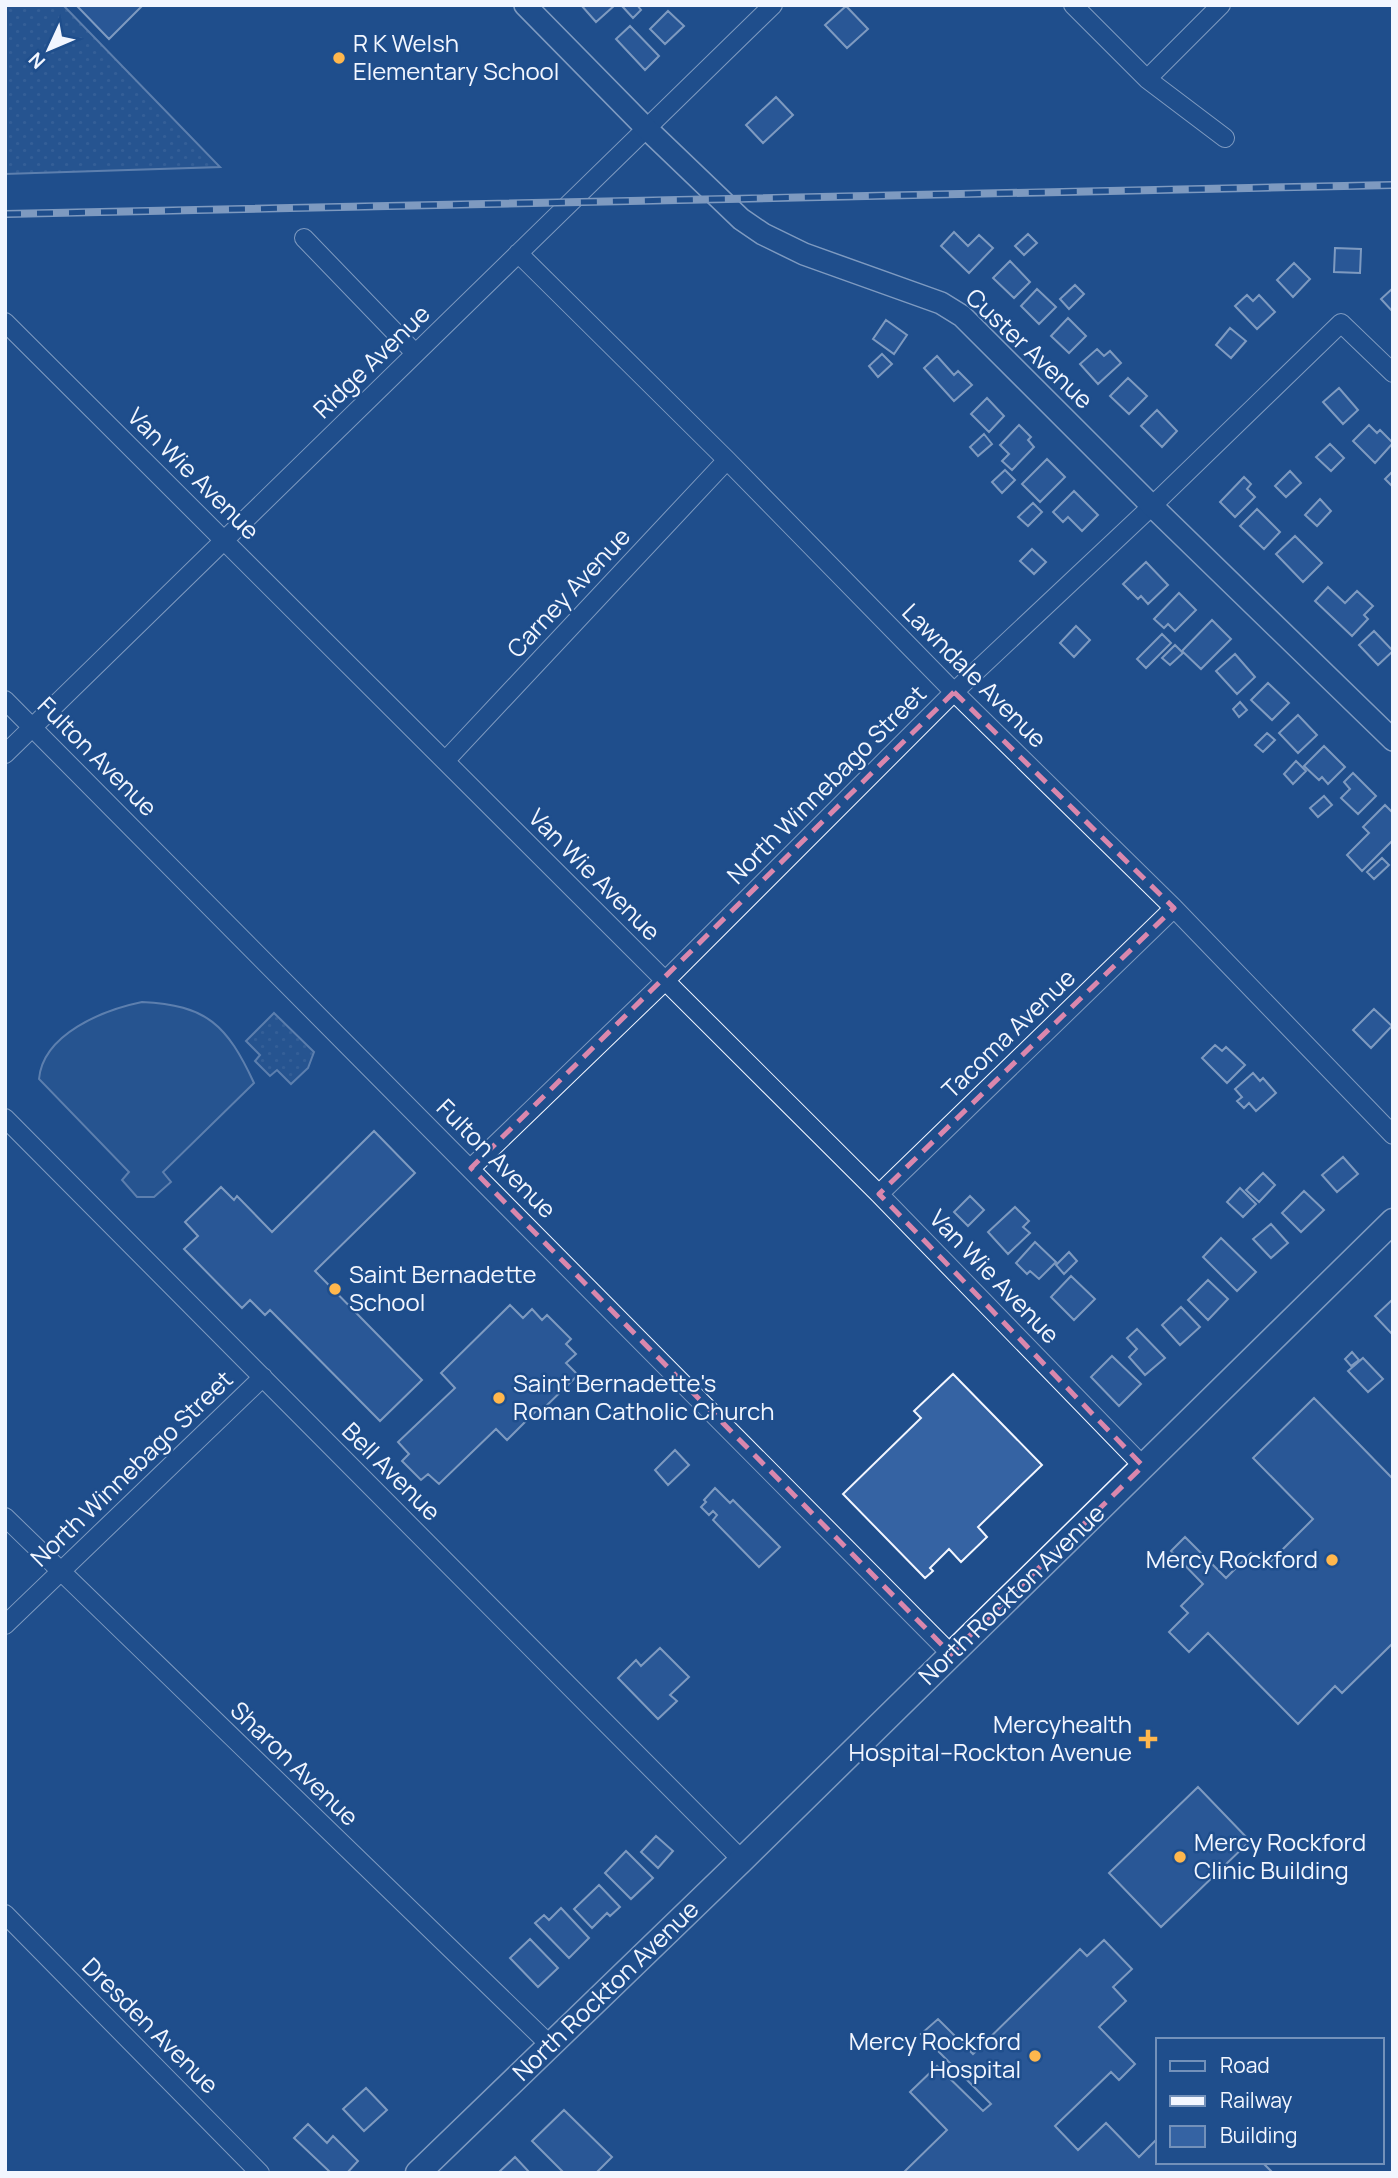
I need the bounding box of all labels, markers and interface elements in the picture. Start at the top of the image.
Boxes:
north arrow [14,14,84,84]
place label: R K Welsh Elementary School [353,26,559,87]
text: N [23,47,51,75]
marker: R K Welsh Elementary School [331,50,347,66]
street label: Custer Avenue [959,280,1101,415]
street label: Ridge Avenue [305,297,436,425]
street label: Van Wie Avenue [121,400,267,546]
street label: Carney Avenue [499,520,637,664]
street label: Lawndale Avenue [896,595,1055,754]
street label: North Winnebago Street [719,677,933,891]
street label: Fulton Avenue [31,689,165,823]
street label: Van Wie Avenue [522,801,668,947]
street label: Tacoma Avenue [934,961,1082,1105]
street label: Fulton Avenue [430,1091,564,1225]
street label: Van Wie Avenue [923,1202,1068,1350]
place label: Saint Bernadette School [349,1257,536,1318]
marker: Saint Bernadette School [327,1281,343,1297]
street label: North Winnebago Street [23,1363,239,1573]
place label: Saint Bernadette's Roman Catholic Church [513,1366,775,1427]
marker: Saint Bernadette's Roman Catholic Church [491,1390,507,1406]
street label: Bell Avenue [336,1414,449,1527]
street label: North Rockton Avenue [911,1496,1111,1692]
place label: Mercy Rockford [1146,1542,1318,1575]
marker: Mercy Rockford [1324,1552,1340,1568]
street label: Sharon Avenue [224,1693,366,1833]
place label: Mercyhealth Hospital–Rockton Avenue [849,1707,1132,1768]
marker: Mercyhealth Hospital–Rockton Avenue [1138,1729,1158,1749]
place label: Mercy Rockford Clinic Building [1194,1825,1366,1886]
marker: Mercy Rockford Clinic Building [1172,1849,1188,1865]
street label: North Rockton Avenue [505,1892,705,2088]
street label: Dresden Avenue [76,1950,226,2100]
place label: Mercy Rockford Hospital [849,2024,1021,2085]
legend [1156,2038,1384,2164]
marker: Mercy Rockford Hospital [1027,2048,1043,2064]
text: Road [1220,2051,1270,2079]
text: Railway [1220,2086,1292,2114]
text: Building [1220,2121,1297,2149]

